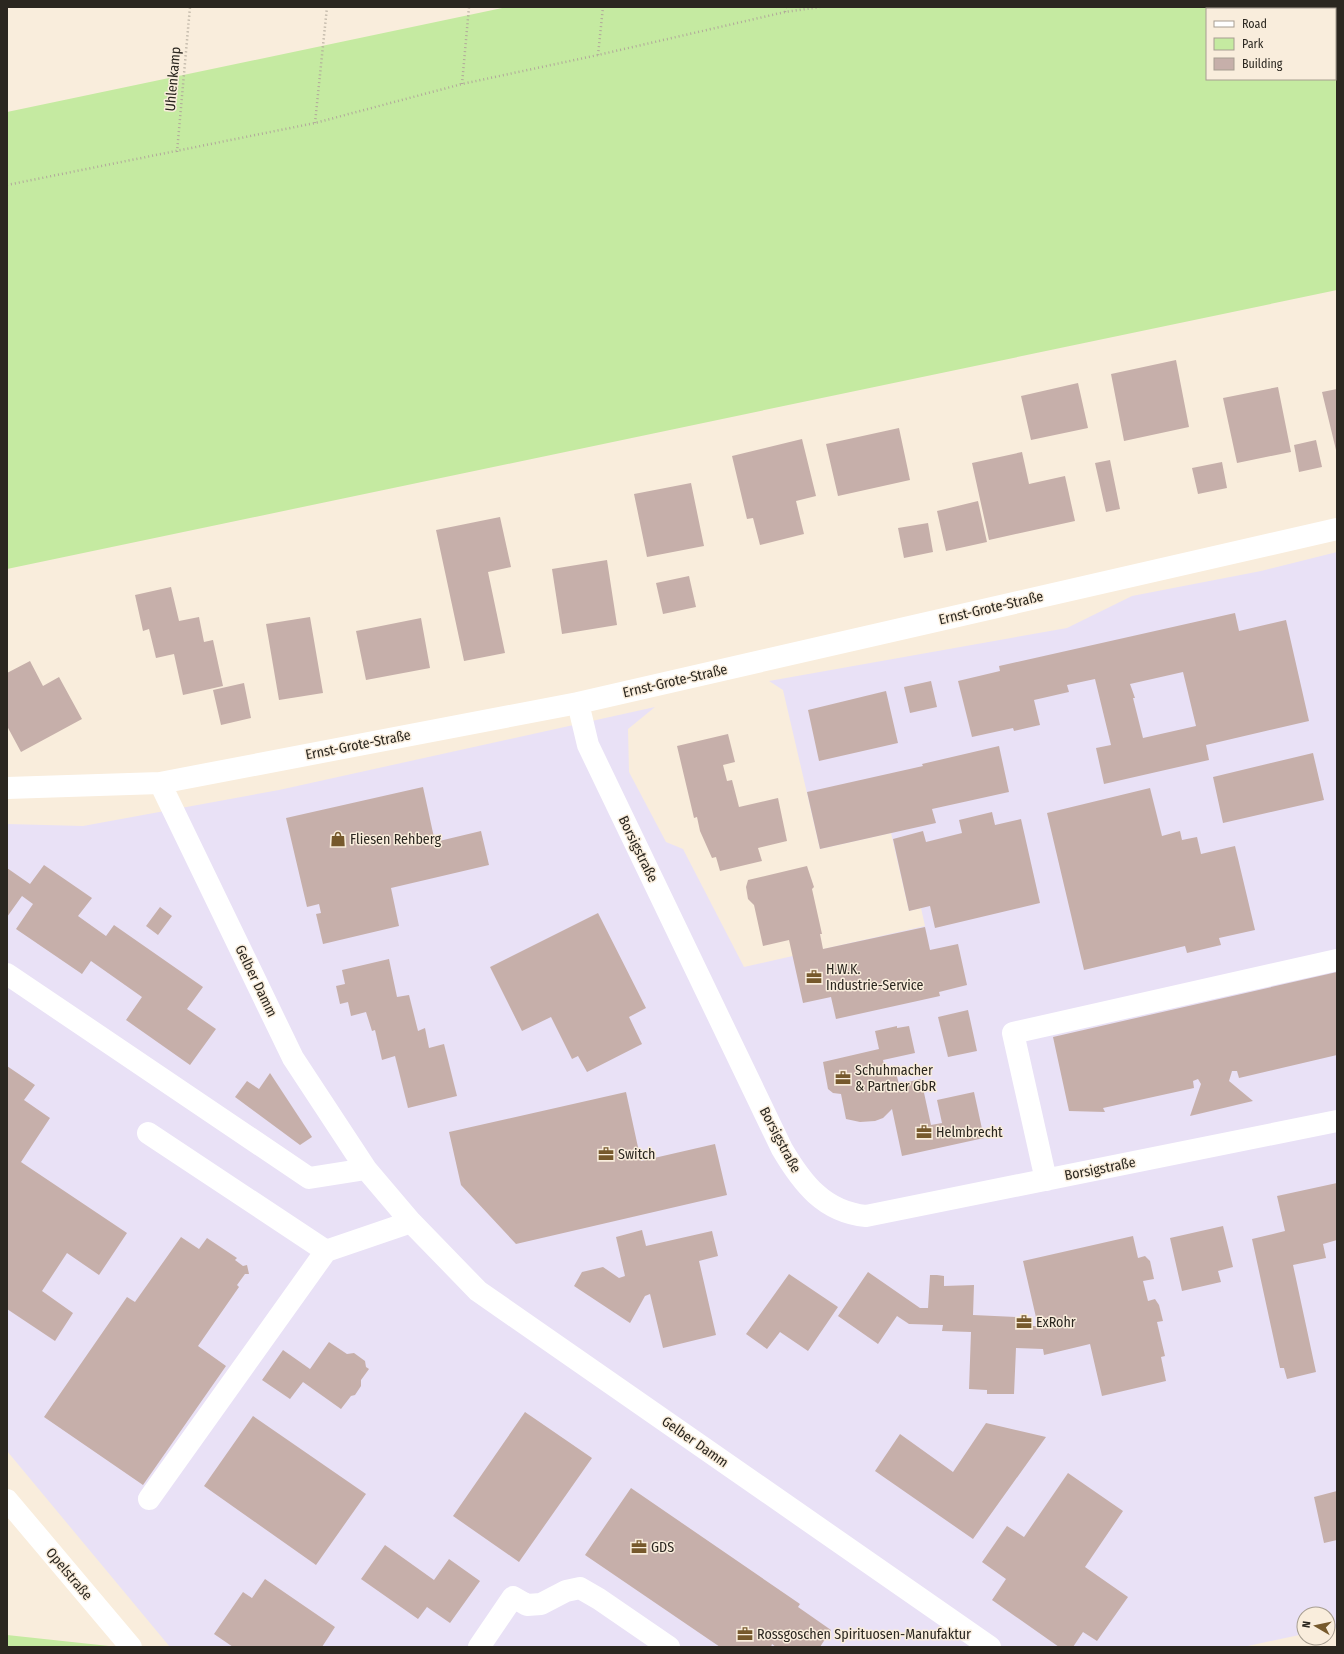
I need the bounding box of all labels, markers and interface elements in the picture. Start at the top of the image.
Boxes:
legend [1206,8,1336,80]
text: Road [1242,17,1267,31]
text: Park [1242,37,1264,51]
street label: Uhlenkamp [162,46,184,112]
text: Building [1242,57,1283,71]
street label: Ernst-Grote-Straße [937,588,1045,628]
street label: Ernst-Grote-Straße [621,661,729,701]
street label: Ernst-Grote-Straße [304,726,412,764]
street label: Borsigstraße [615,813,661,885]
shop icon: Fliesen Rehberg [329,830,347,848]
place label: Fliesen Rehberg [350,831,441,848]
street label: Gelber Damm [231,942,281,1020]
place label: H.W.K. Industrie-Service [826,961,924,994]
office icon: H.W.K. Industrie-Service [805,968,823,986]
place label: Schuhmacher & Partner GbR [855,1062,936,1095]
office icon: Schuhmacher & Partner GbR [834,1069,852,1087]
street label: Borsigstraße [756,1104,804,1176]
office icon: Helmbrecht [915,1123,933,1141]
place label: Helmbrecht [936,1124,1003,1141]
office icon: Switch [597,1145,615,1163]
place label: Switch [618,1146,655,1163]
street label: Borsigstraße [1063,1154,1137,1184]
office icon: ExRohr [1015,1313,1033,1331]
place label: ExRohr [1036,1314,1076,1331]
street label: Gelber Damm [658,1413,732,1471]
office icon: GDS [630,1538,648,1556]
place label: GDS [651,1539,674,1556]
street label: Opelstraße [42,1544,96,1604]
north arrow [1296,1606,1336,1646]
text: N [1300,1620,1314,1629]
office icon: Rossgoschen Spirituosen-Manufaktur [736,1625,754,1643]
place label: Rossgoschen Spirituosen-Manufaktur [757,1626,971,1643]

